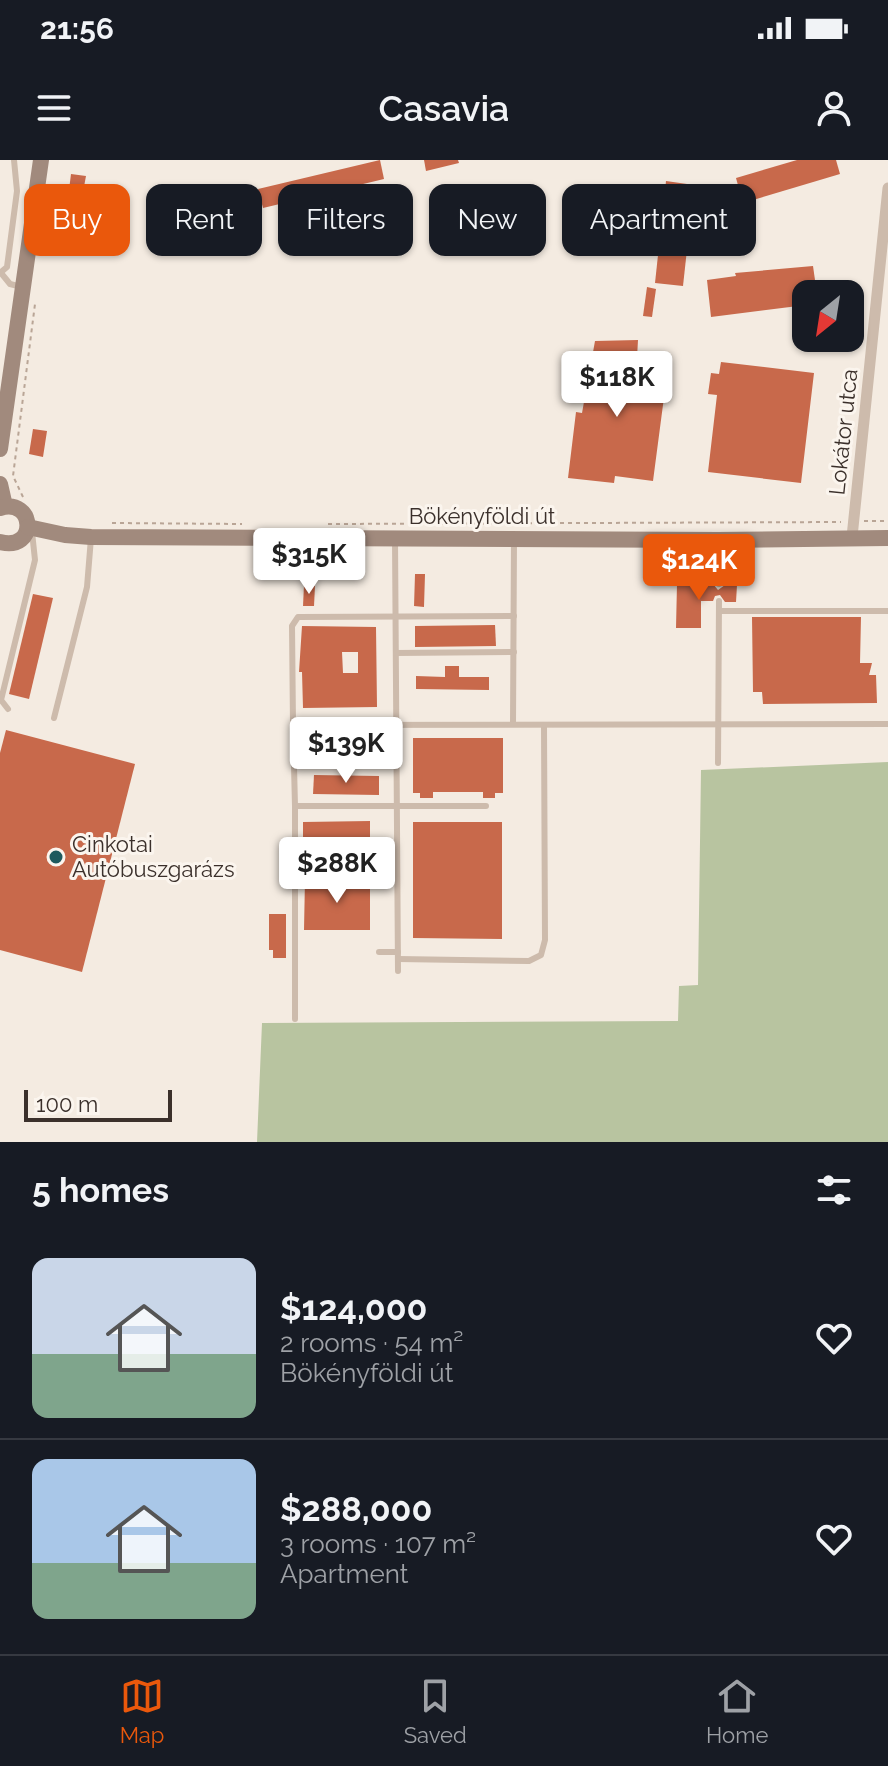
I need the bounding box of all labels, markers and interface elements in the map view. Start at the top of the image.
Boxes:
text: 21:56 [40,11,114,46]
icon: menu [32,86,76,130]
icon: person [812,86,856,130]
text: Casavia [379,87,509,129]
chip: Buy [24,184,130,256]
chip: Rent [146,184,262,256]
chip: Filters [278,184,413,256]
chip: New [429,184,546,256]
chip: Apartment [562,184,756,256]
north arrow [792,280,864,352]
map controls [792,280,864,352]
pin: $118K [561,351,673,419]
text: $118K [579,362,655,392]
street label: Lokátor utca [823,368,863,496]
street label: Bökényföldi út [409,503,556,529]
pin: $315K [253,528,365,596]
pin: $124K [643,534,755,602]
text: $315K [271,539,347,569]
text: $124K [661,545,737,575]
pin: $139K [290,717,402,785]
text: $139K [308,728,384,758]
place label: Cinkotai Autóbuszgarázs [72,831,235,882]
pin: $288K [281,837,393,905]
marker: Cinkotai Autóbuszgarázs [47,848,65,866]
text: $288K [297,848,377,878]
scale bar [24,1086,172,1122]
text: 100 m [36,1091,98,1117]
icon: filters [812,1168,856,1212]
text: 5 homes [32,1170,169,1210]
text: $124,000 [280,1288,427,1328]
icon: home [96,1290,192,1386]
icon: heart [812,1316,856,1360]
text: 2 rooms · 54 m² [280,1328,463,1358]
text: Bökényföldi út [280,1358,453,1388]
text: $288,000 [280,1489,432,1529]
icon: home [96,1491,192,1587]
icon: heart [812,1517,856,1561]
text: 3 rooms · 107 m² [280,1529,476,1559]
text: Apartment [280,1559,409,1589]
tab: Map [120,1674,164,1748]
tab: Saved [404,1674,467,1748]
tab: Home [706,1674,768,1748]

